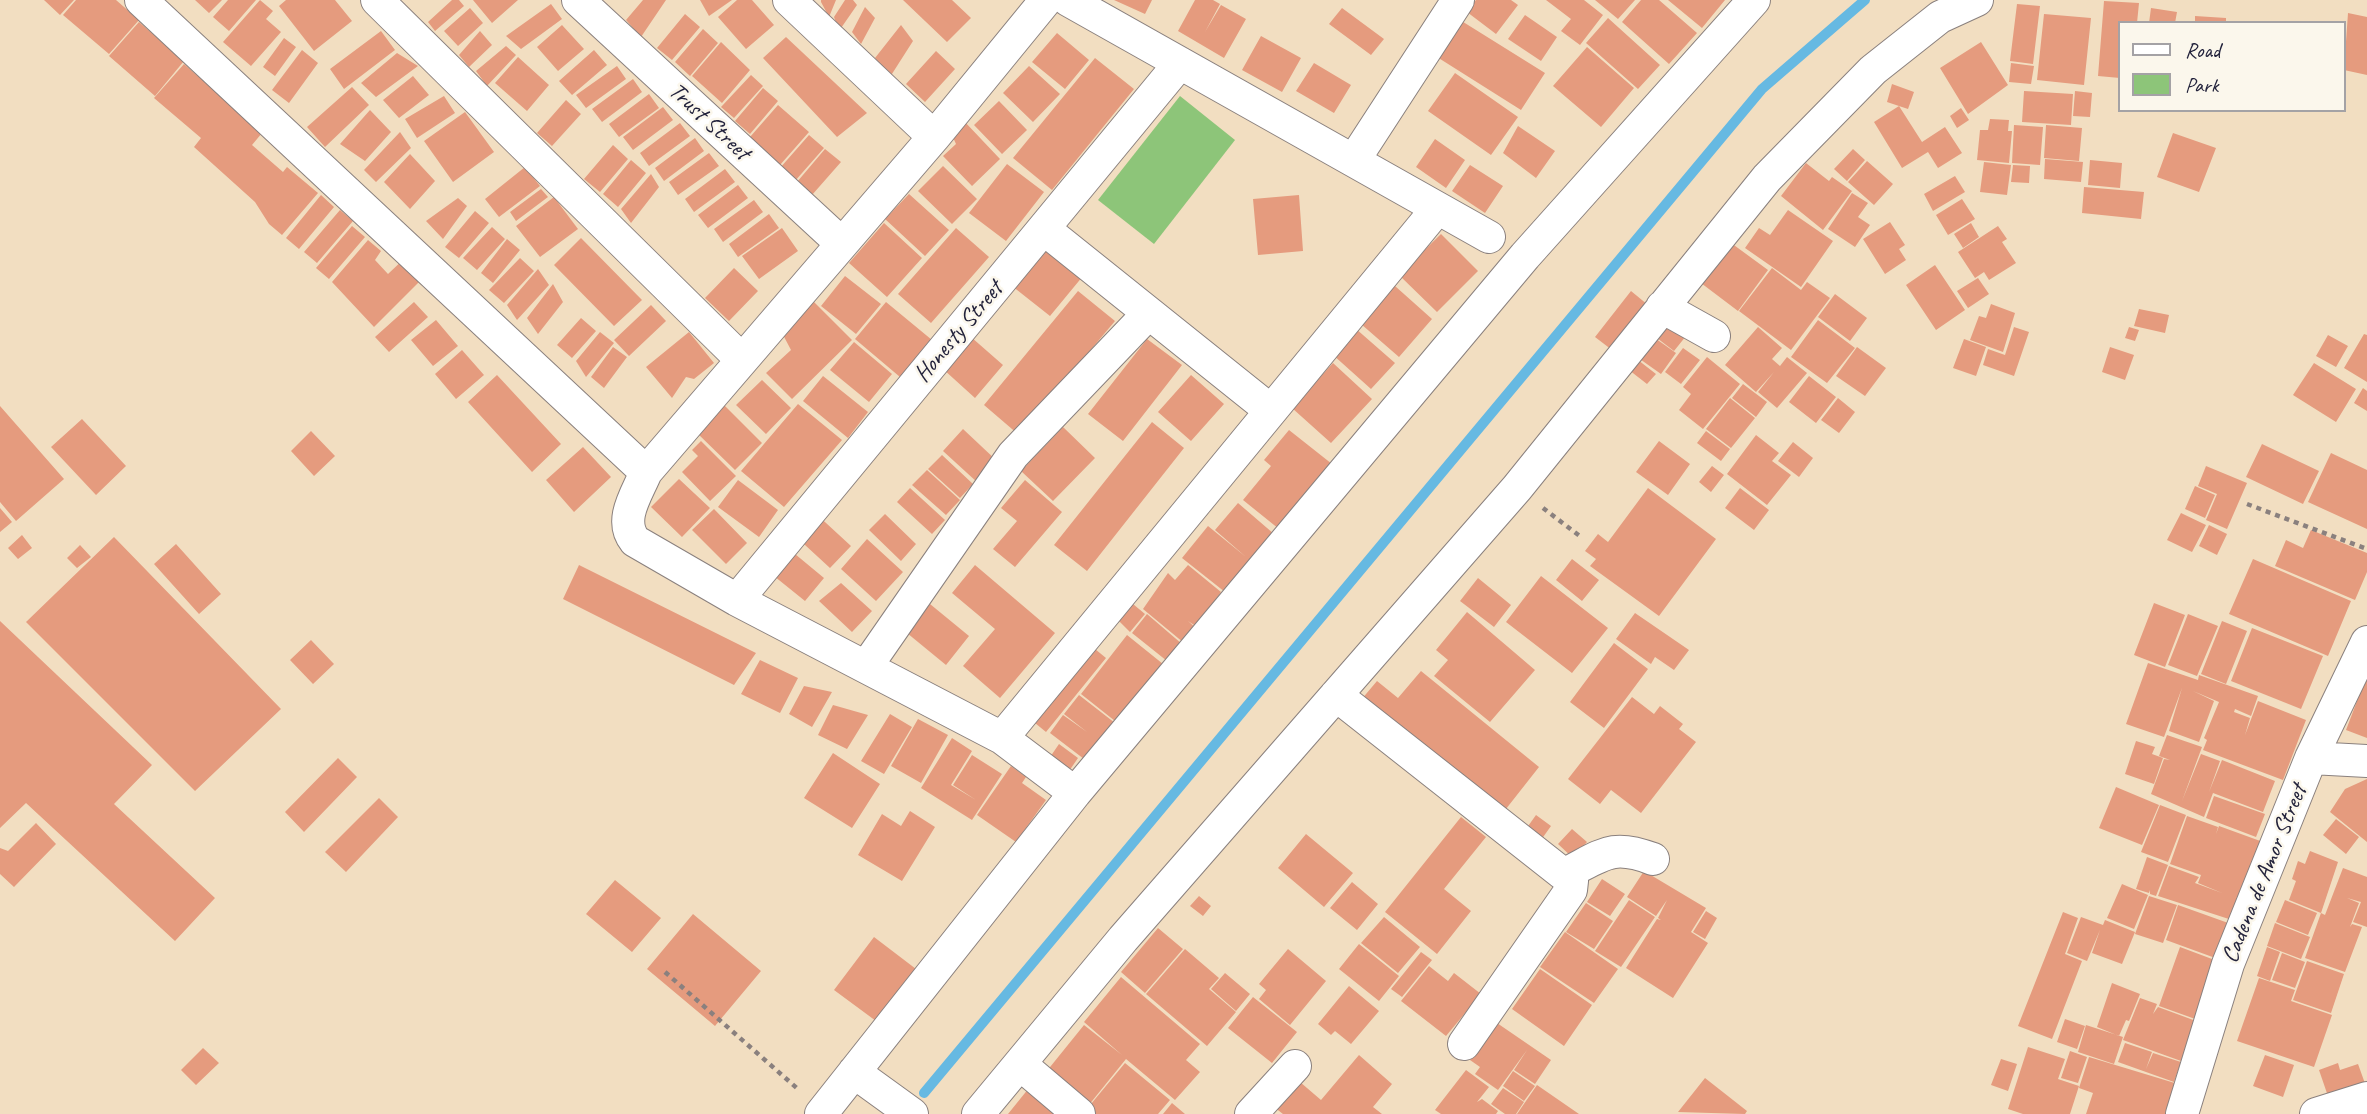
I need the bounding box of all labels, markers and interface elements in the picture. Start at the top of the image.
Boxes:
legend [2118,21,2346,112]
text: Road [2185,37,2220,63]
text: Park [2185,72,2218,98]
street label: Trust Street [662,77,756,167]
street label: Honesty Street [908,276,1010,388]
street label: Cadena de Amor Street [2216,781,2314,967]

